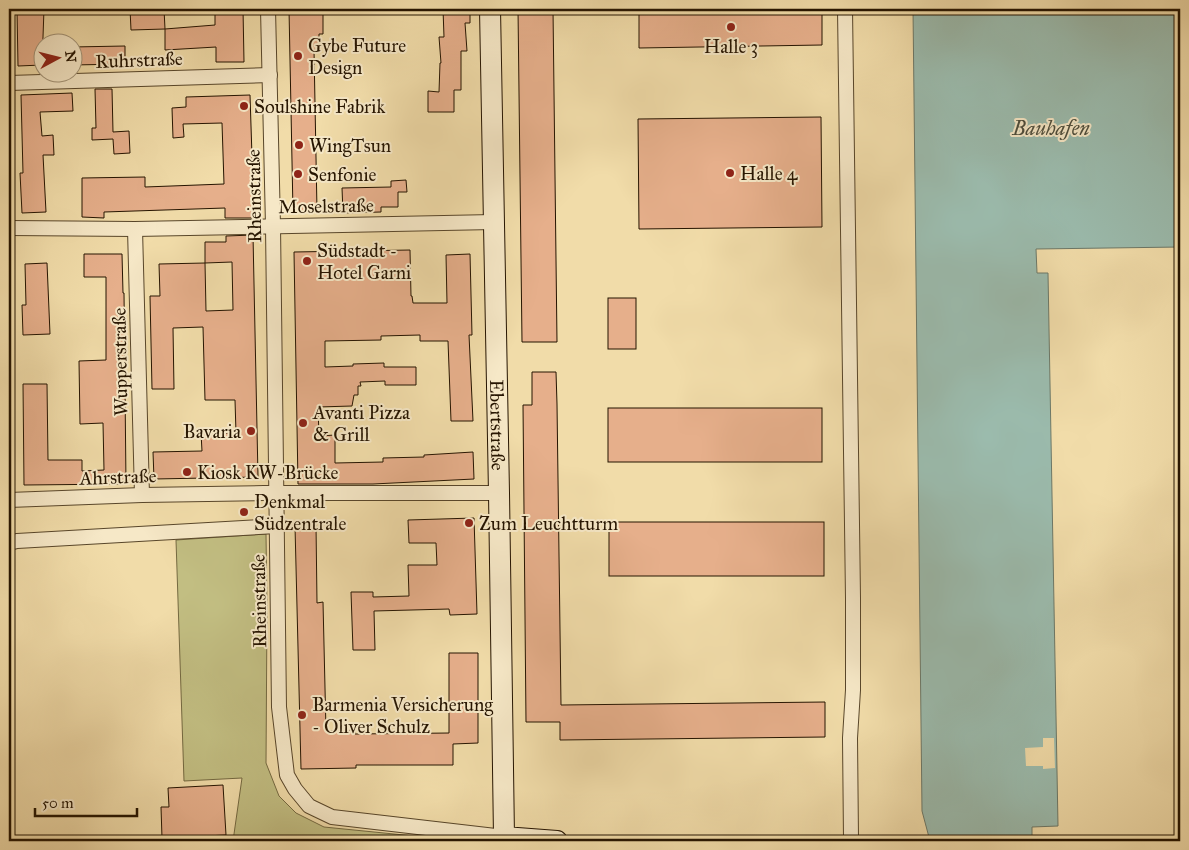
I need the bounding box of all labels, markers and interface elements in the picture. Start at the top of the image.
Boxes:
marker: Halle 3 [725,21,737,33]
north arrow [32,32,82,82]
place label: Gybe Future Design [308,34,406,80]
place label: Halle 3 [704,35,758,58]
street label: Ruhrstraße [95,47,183,73]
text: N [61,50,80,64]
marker: Gybe Future Design [292,50,304,62]
place label: Soulshine Fabrik [254,95,385,118]
marker: Soulshine Fabrik [238,100,250,112]
water label: Bauhafen [1011,116,1090,140]
place label: WingTsun [309,134,391,158]
marker: WingTsun [293,139,305,151]
street label: Rheinstraße [242,149,266,243]
place label: Halle 4 [740,162,798,185]
place label: Senfonie [308,163,377,186]
marker: Halle 4 [724,167,736,179]
marker: Senfonie [292,168,304,180]
street label: Moselstraße [278,194,374,218]
place label: Südstadt - Hotel Garni [317,239,411,284]
marker: Südstadt - Hotel Garni [301,255,313,267]
street label: Wupperstraße [108,307,132,416]
street label: Ebertstraße [485,379,510,471]
place label: Avanti Pizza & Grill [312,401,411,446]
marker: Avanti Pizza & Grill [297,417,309,429]
place label: Bavaria [183,420,242,443]
marker: Bavaria [245,425,257,437]
place label: Kiosk KW-Brücke [197,461,339,484]
street label: Ahrstraße [78,464,157,490]
marker: Kiosk KW-Brücke [181,466,193,478]
place label: Denkmal Südzentrale [254,490,346,535]
marker: Denkmal Südzentrale [238,506,250,518]
place label: Zum Leuchtturm [479,512,618,535]
marker: Zum Leuchtturm [463,517,475,529]
street label: Rheinstraße [247,554,271,648]
place label: Barmenia Versicherung - Oliver Schulz [312,693,493,738]
marker: Barmenia Versicherung - Oliver Schulz [296,709,308,721]
scale bar [35,785,138,817]
text: 50 m [42,794,74,812]

